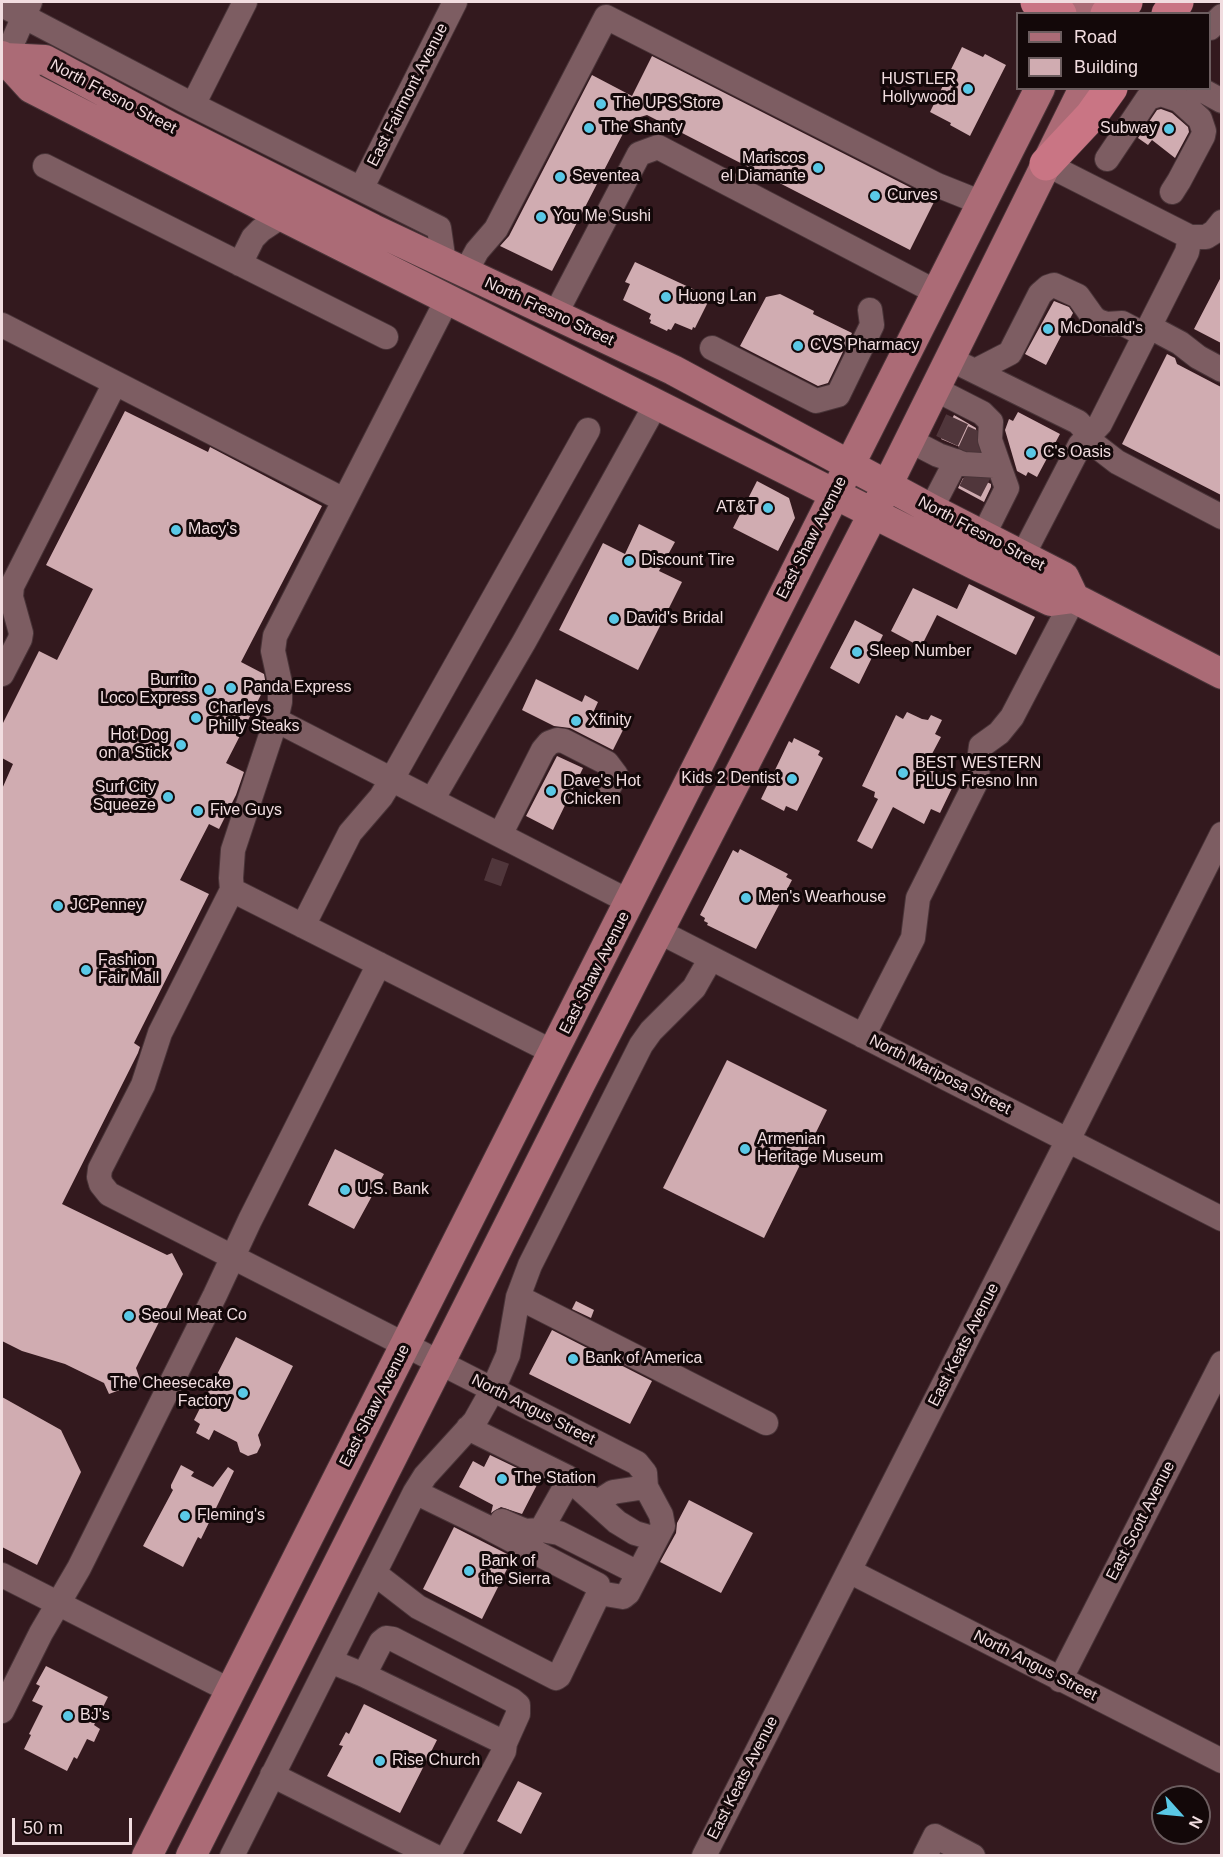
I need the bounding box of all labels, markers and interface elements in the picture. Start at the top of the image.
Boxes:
legend [1016,12,1211,90]
street label: East Fairmont Avenue [364,20,452,170]
text: Road [1074,27,1117,47]
street label: North Fresno Street [46,56,180,138]
text: Building [1074,57,1138,77]
place label: HUSTLER Hollywood [881,70,956,108]
marker: HUSTLER Hollywood [961,82,975,96]
place label: The UPS Store [613,94,721,114]
marker: The UPS Store [594,97,608,111]
place label: The Shanty [601,118,683,138]
place label: Subway [1100,119,1157,139]
marker: The Shanty [582,121,596,135]
marker: Subway [1162,122,1176,136]
place label: Mariscos el Diamante [721,149,806,187]
marker: Mariscos el Diamante [811,161,825,175]
place label: Seventea [572,167,640,187]
marker: Seventea [553,170,567,184]
place label: Curves [887,186,938,206]
marker: Curves [868,189,882,203]
place label: You Me Sushi [553,207,651,227]
marker: You Me Sushi [534,210,548,224]
street label: North Fresno Street [481,274,617,350]
place label: Huong Lan [678,287,756,307]
marker: Huong Lan [659,290,673,304]
place label: McDonald's [1060,319,1143,339]
marker: McDonald's [1041,322,1055,336]
place label: CVS Pharmacy [810,336,919,356]
marker: CVS Pharmacy [791,339,805,353]
place label: C's Oasis [1043,443,1111,463]
marker: C's Oasis [1024,446,1038,460]
street label: East Shaw Avenue [773,474,851,602]
street label: North Fresno Street [914,493,1048,575]
place label: AT&T [716,498,756,518]
marker: AT&T [761,501,775,515]
place label: Macy's [188,520,237,540]
marker: Macy's [169,523,183,537]
place label: Discount Tire [641,551,735,571]
marker: Discount Tire [622,554,636,568]
place label: David's Bridal [626,609,723,629]
marker: David's Bridal [607,612,621,626]
place label: Sleep Number [869,642,971,662]
marker: Sleep Number [850,645,864,659]
place label: Burrito Loco Express [100,671,197,709]
place label: Panda Express [243,678,352,698]
marker: Panda Express [224,681,238,695]
marker: Burrito Loco Express [202,683,216,697]
place label: Charleys Philly Steaks [208,699,300,737]
marker: Charleys Philly Steaks [189,711,203,725]
place label: Xfinity [588,711,632,731]
marker: Xfinity [569,714,583,728]
place label: Hot Dog on a Stick [99,726,169,764]
marker: Hot Dog on a Stick [174,738,188,752]
place label: BEST WESTERN PLUS Fresno Inn [915,754,1041,792]
marker: BEST WESTERN PLUS Fresno Inn [896,766,910,780]
place label: Kids 2 Dentist [681,769,780,789]
place label: Dave's Hot Chicken [563,772,641,810]
marker: Kids 2 Dentist [785,772,799,786]
place label: Surf City Squeeze [93,778,156,816]
marker: Dave's Hot Chicken [544,784,558,798]
marker: Surf City Squeeze [161,790,175,804]
place label: Five Guys [210,801,282,821]
marker: Five Guys [191,804,205,818]
place label: Men's Wearhouse [758,888,886,908]
marker: Men's Wearhouse [739,891,753,905]
place label: JCPenney [70,896,144,916]
marker: JCPenney [51,899,65,913]
street label: East Shaw Avenue [556,909,634,1037]
place label: Fashion Fair Mall [98,951,159,989]
marker: Fashion Fair Mall [79,963,93,977]
street label: North Mariposa Street [866,1031,1014,1119]
place label: Armenian Heritage Museum [757,1130,883,1168]
marker: Armenian Heritage Museum [738,1142,752,1156]
place label: U.S. Bank [357,1180,429,1200]
marker: U.S. Bank [338,1183,352,1197]
street label: East Keats Avenue [925,1280,1003,1410]
place label: Seoul Meat Co [141,1306,247,1326]
marker: Seoul Meat Co [122,1309,136,1323]
street label: East Shaw Avenue [336,1342,414,1470]
place label: Bank of America [585,1349,702,1369]
marker: Bank of America [566,1352,580,1366]
street label: North Angus Street [468,1371,598,1449]
place label: The Cheesecake Factory [110,1374,231,1412]
marker: The Cheesecake Factory [236,1386,250,1400]
street label: East Scott Avenue [1103,1458,1179,1584]
place label: The Station [514,1469,596,1489]
marker: The Station [495,1472,509,1486]
place label: Fleming's [197,1506,265,1526]
marker: Fleming's [178,1509,192,1523]
place label: Bank of the Sierra [481,1552,550,1590]
marker: Bank of the Sierra [462,1564,476,1578]
street label: North Angus Street [970,1627,1100,1705]
place label: BJ's [80,1706,110,1726]
marker: BJ's [61,1709,75,1723]
street label: East Keats Avenue [704,1713,782,1843]
place label: Rise Church [392,1751,480,1771]
marker: Rise Church [373,1754,387,1768]
north arrow [1151,1785,1211,1845]
scale bar [15,1806,135,1844]
text: N [1186,1813,1206,1832]
text: 50 m [23,1818,63,1838]

